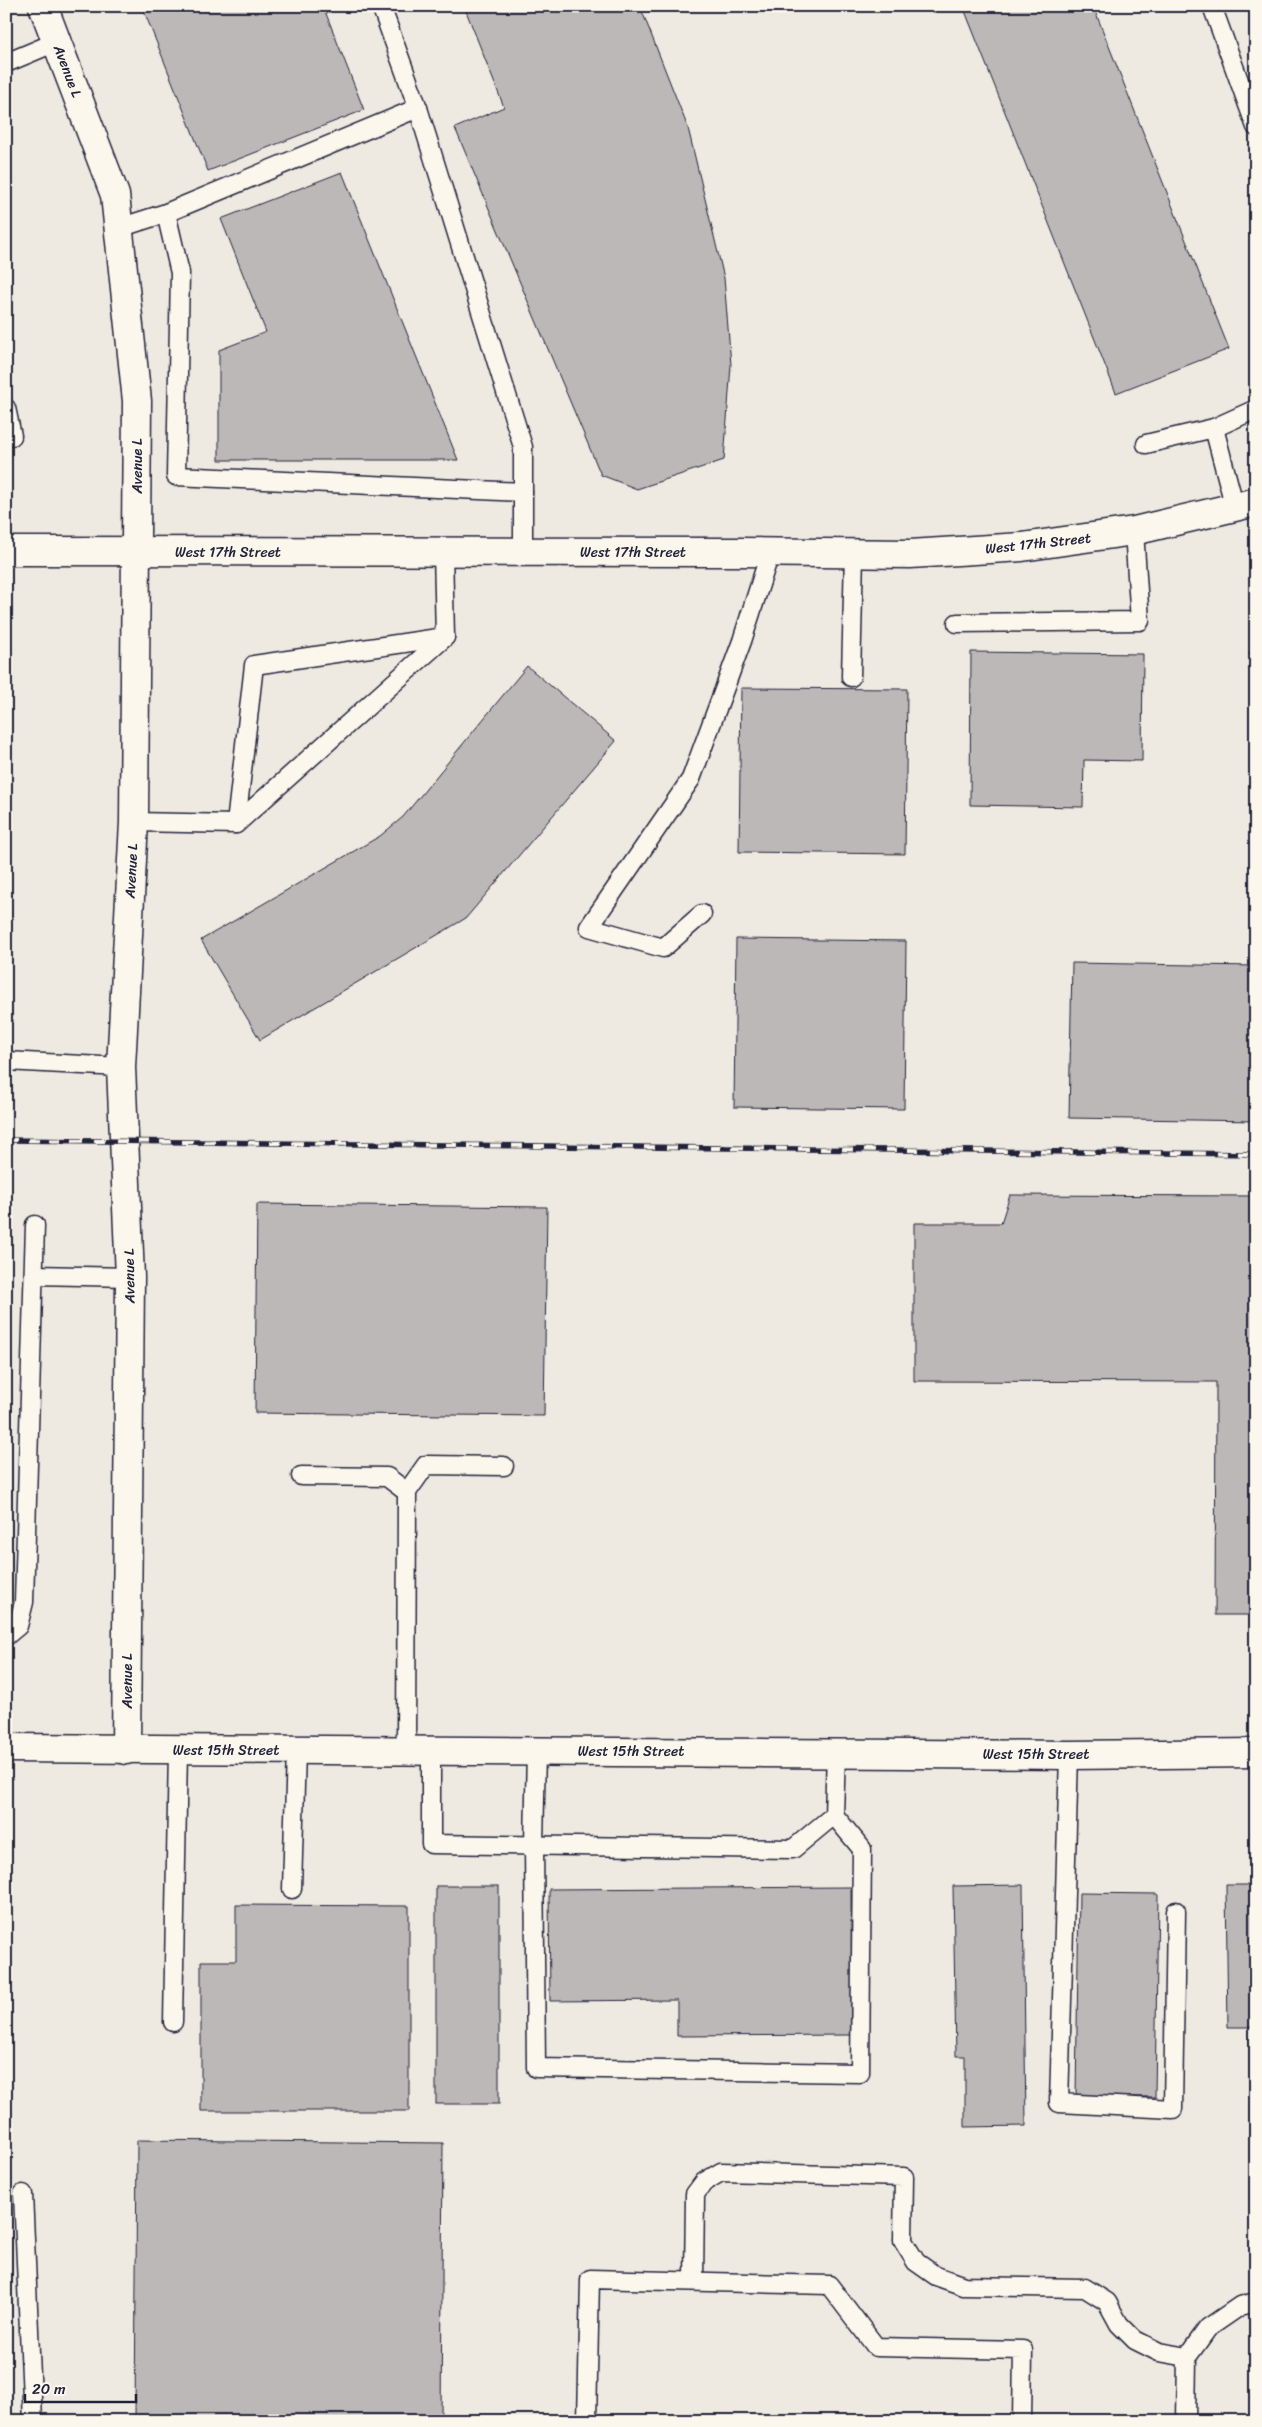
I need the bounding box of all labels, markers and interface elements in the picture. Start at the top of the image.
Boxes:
street label: Avenue L [46,40,89,102]
street label: Avenue L [125,438,150,494]
street label: West 17th Street [984,526,1092,561]
street label: West 17th Street [175,540,281,565]
street label: West 17th Street [580,540,686,565]
street label: Avenue L [118,842,145,900]
street label: Avenue L [117,1248,142,1305]
street label: Avenue L [115,1653,140,1709]
street label: West 15th Street [173,1738,279,1763]
street label: West 15th Street [578,1739,684,1764]
street label: West 15th Street [983,1742,1089,1767]
scale bar [25,2372,136,2404]
text: 20 m [32,2376,66,2402]

